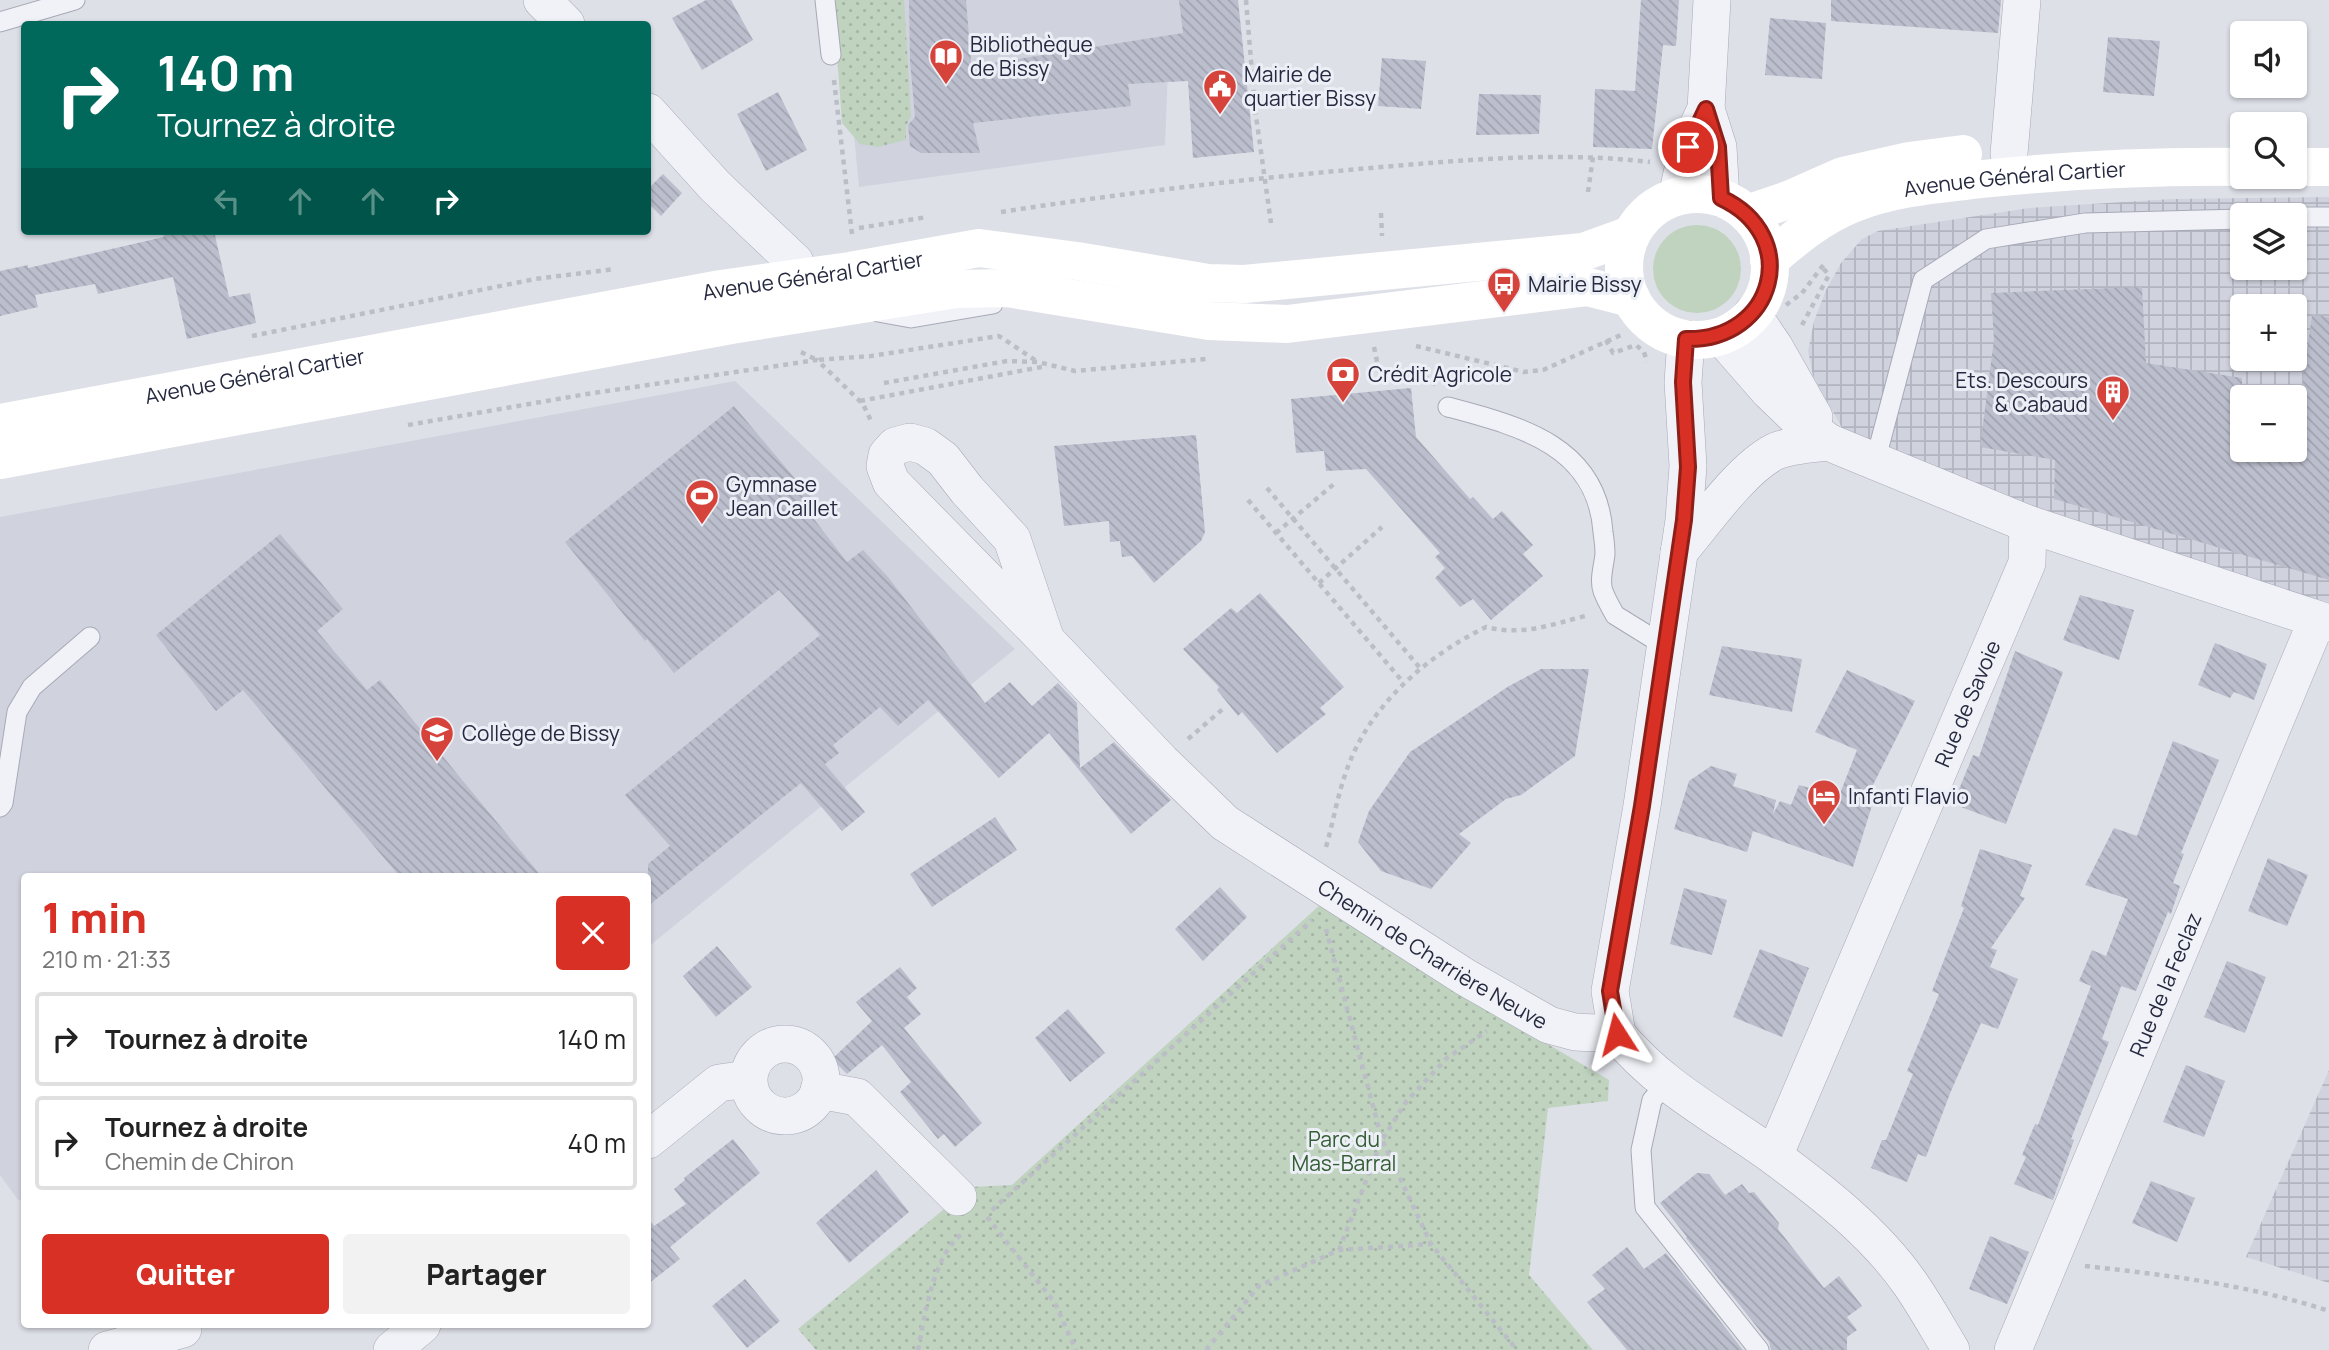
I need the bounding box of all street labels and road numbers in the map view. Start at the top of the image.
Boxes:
street label: Avenue Général Cartier [1901,155,2127,203]
street label: Avenue Général Cartier [700,244,926,306]
street label: Avenue Général Cartier [142,341,367,410]
street label: Rue de Savoie [1928,636,2006,771]
street label: Chemin de Charrière Neuve [1313,872,1553,1035]
street label: Rue de la Feclaz [2123,908,2208,1061]

